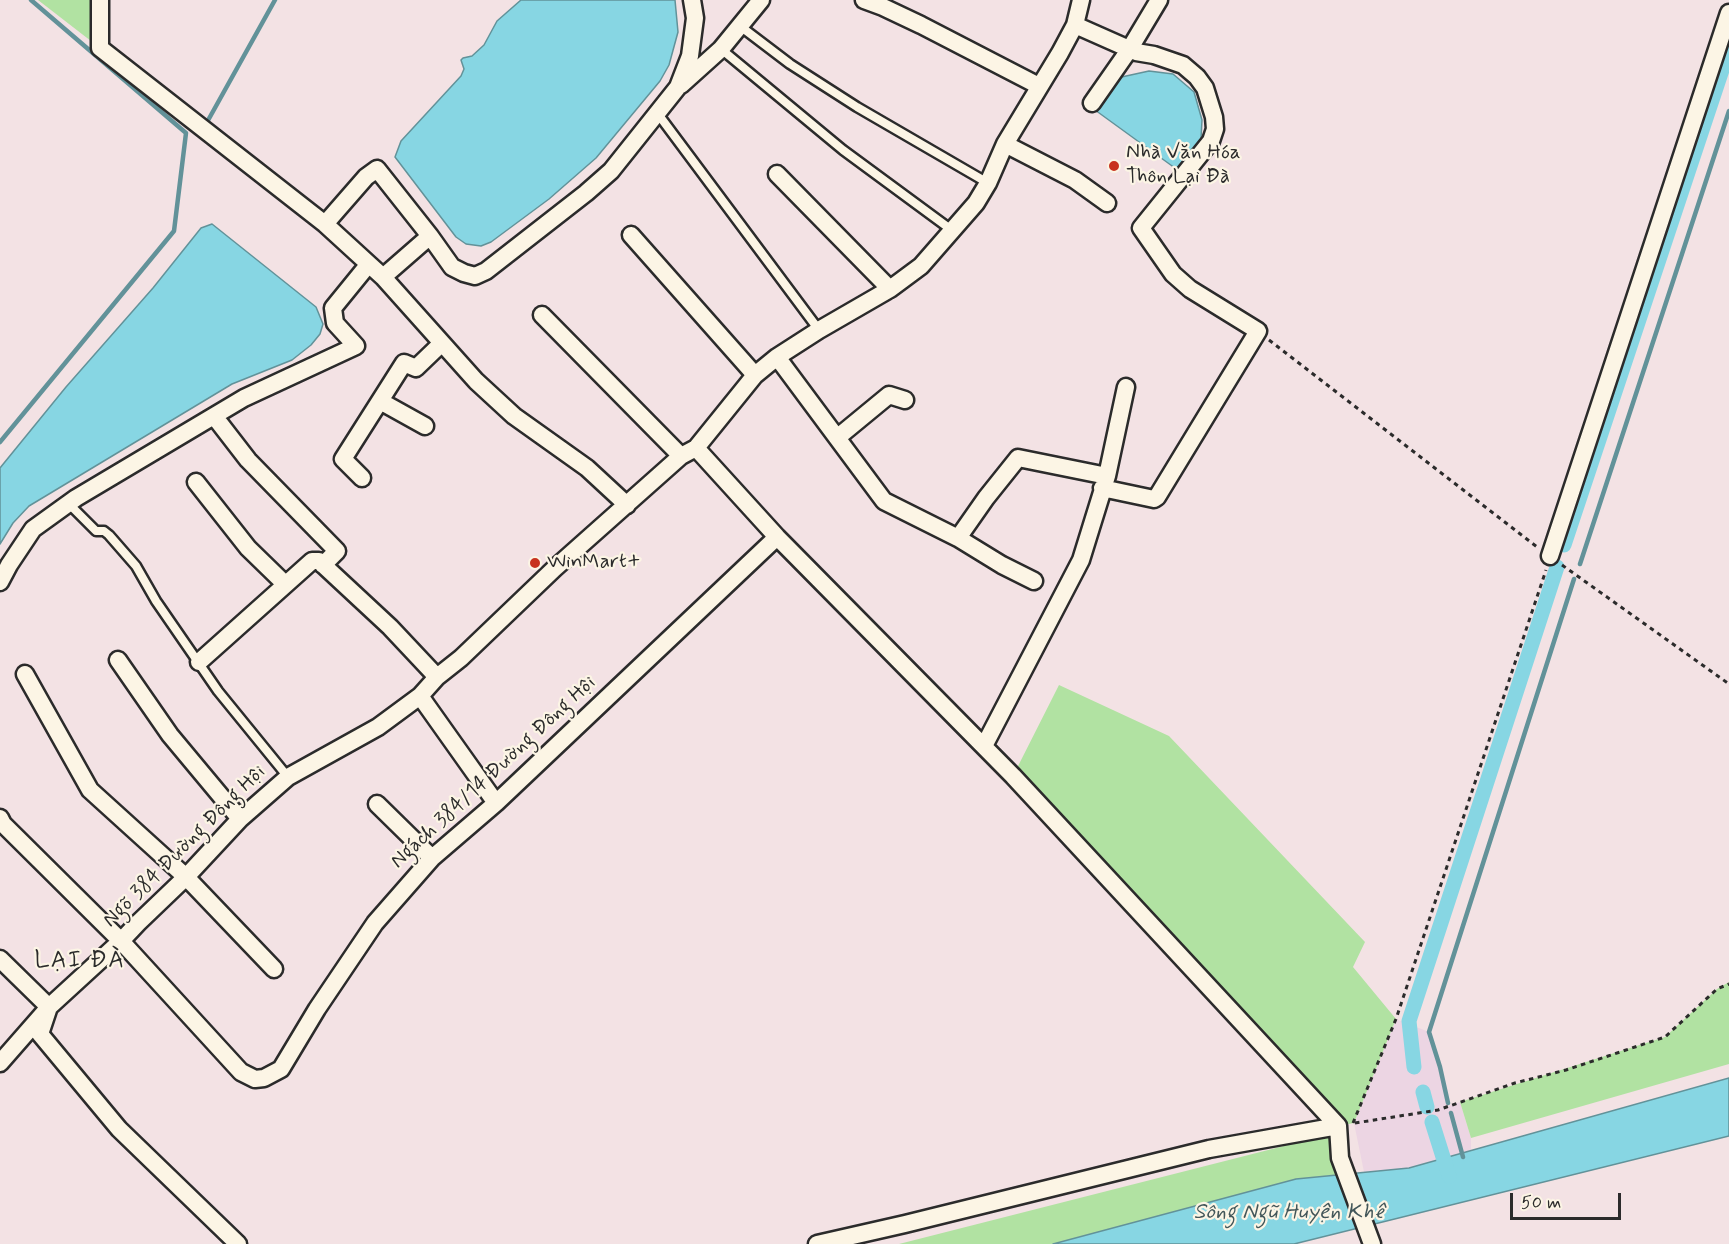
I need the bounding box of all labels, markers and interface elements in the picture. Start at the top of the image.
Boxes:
place label: Nhà Văn Hóa Thôn Lại Đà [1126,141,1241,191]
marker: Nhà Văn Hóa Thôn Lại Đà [1107,159,1121,173]
place label: WinMart+ [547,550,641,576]
marker: WinMart+ [528,556,542,570]
street label: Ngách 384/14 Đường Đông Hội [386,671,602,875]
street label: Ngõ 384 Đường Đông Hội [98,760,272,934]
district label: LẠI ĐÀ [34,948,126,976]
scale bar [1513,1181,1624,1219]
text: 50 m [1521,1191,1561,1215]
water label: Sông Ngũ Huyện Khê [1193,1200,1385,1226]

